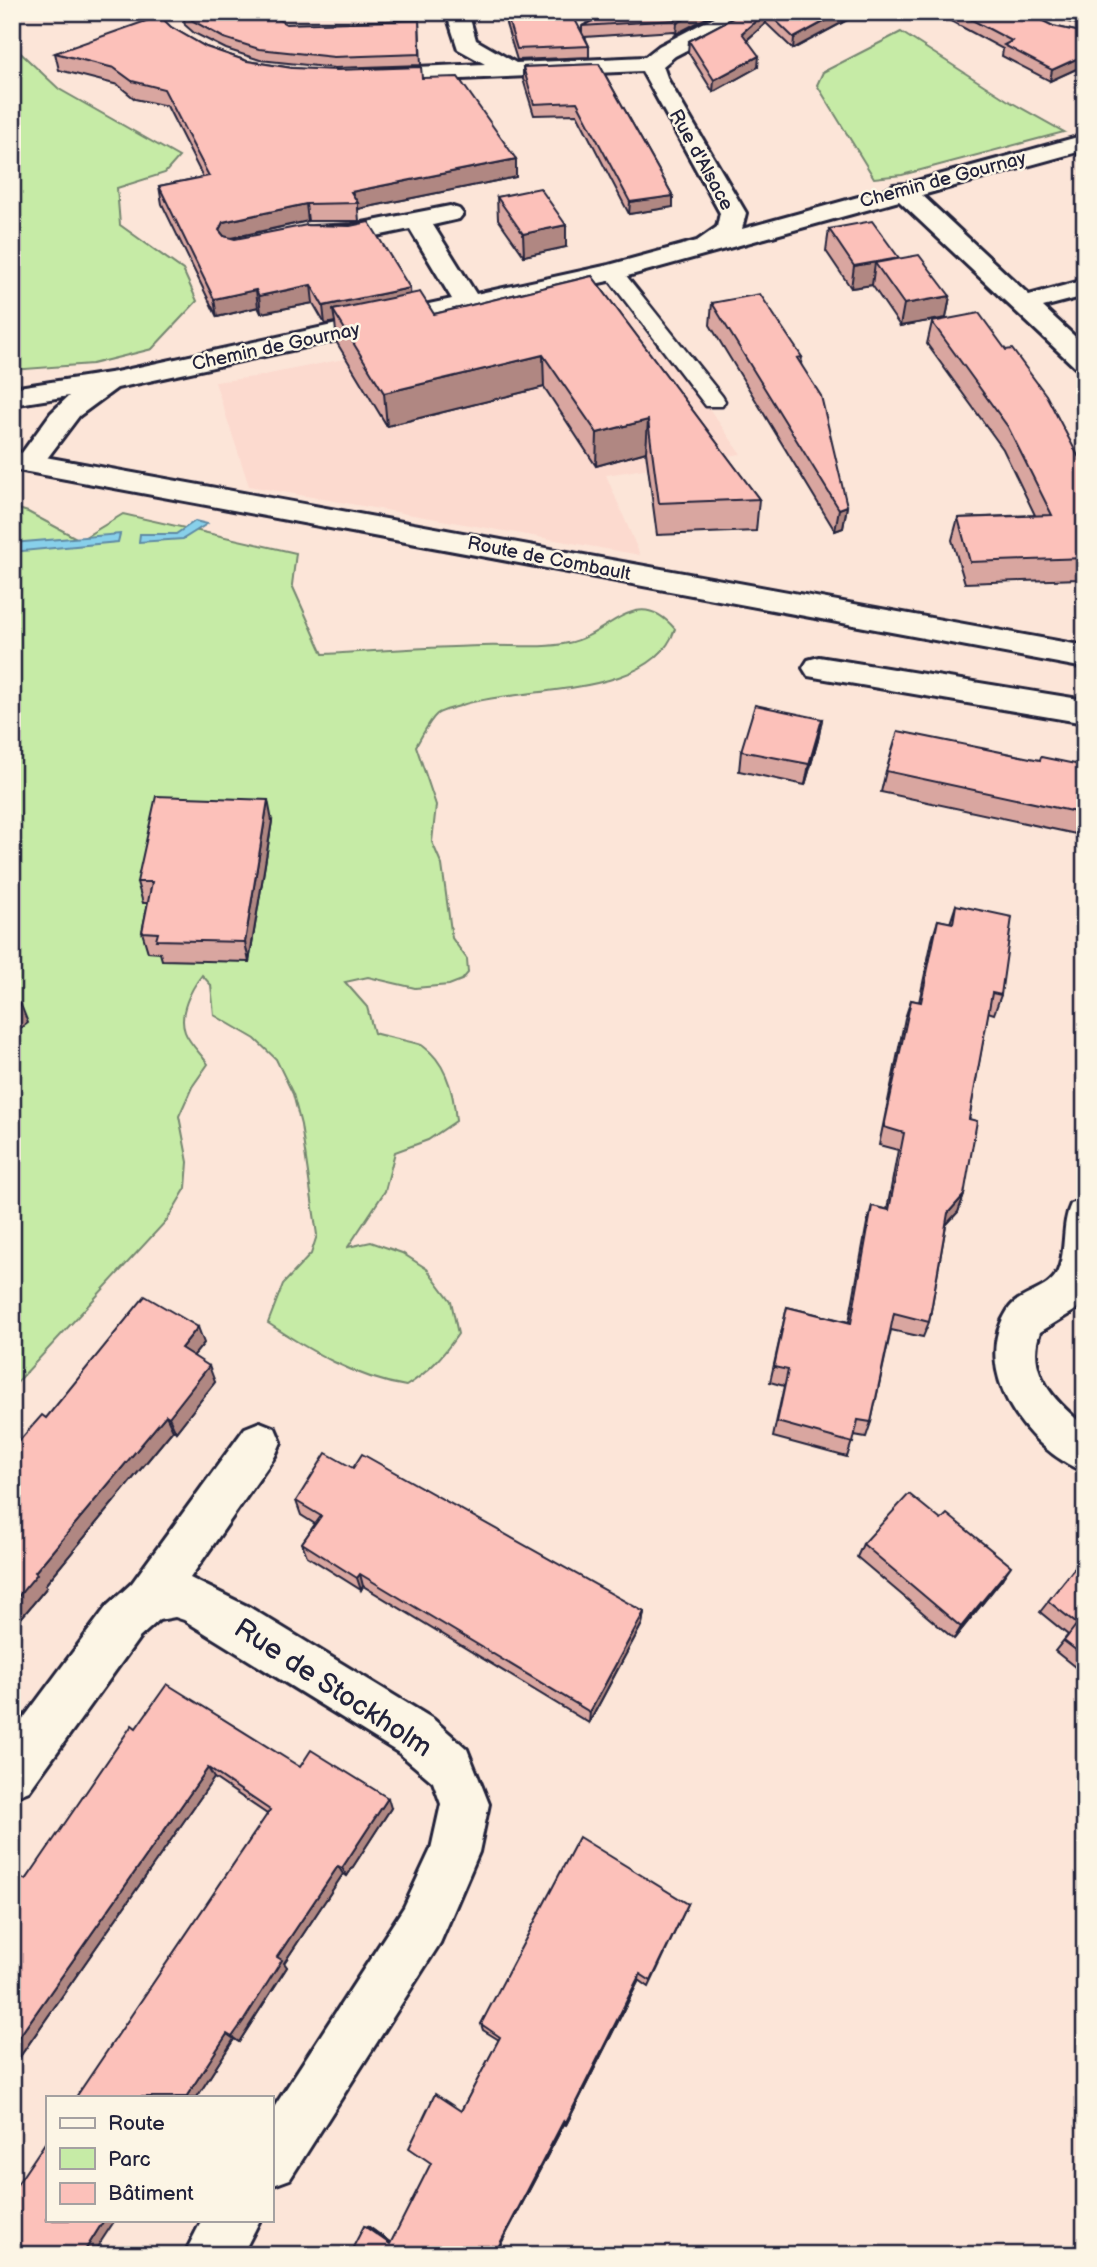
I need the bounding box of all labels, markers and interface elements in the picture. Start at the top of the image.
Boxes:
street label: Rue d'Alsace [664,106,738,214]
street label: Chemin de Gournay [857,147,1029,213]
street label: Chemin de Gournay [190,318,362,376]
street label: Route de Combault [465,532,633,586]
street label: Rue de Stockholm [228,1612,438,1764]
legend [46,2096,273,2222]
text: Route [108,2111,165,2136]
text: Parc [108,2147,151,2172]
text: Bâtiment [108,2181,194,2206]

